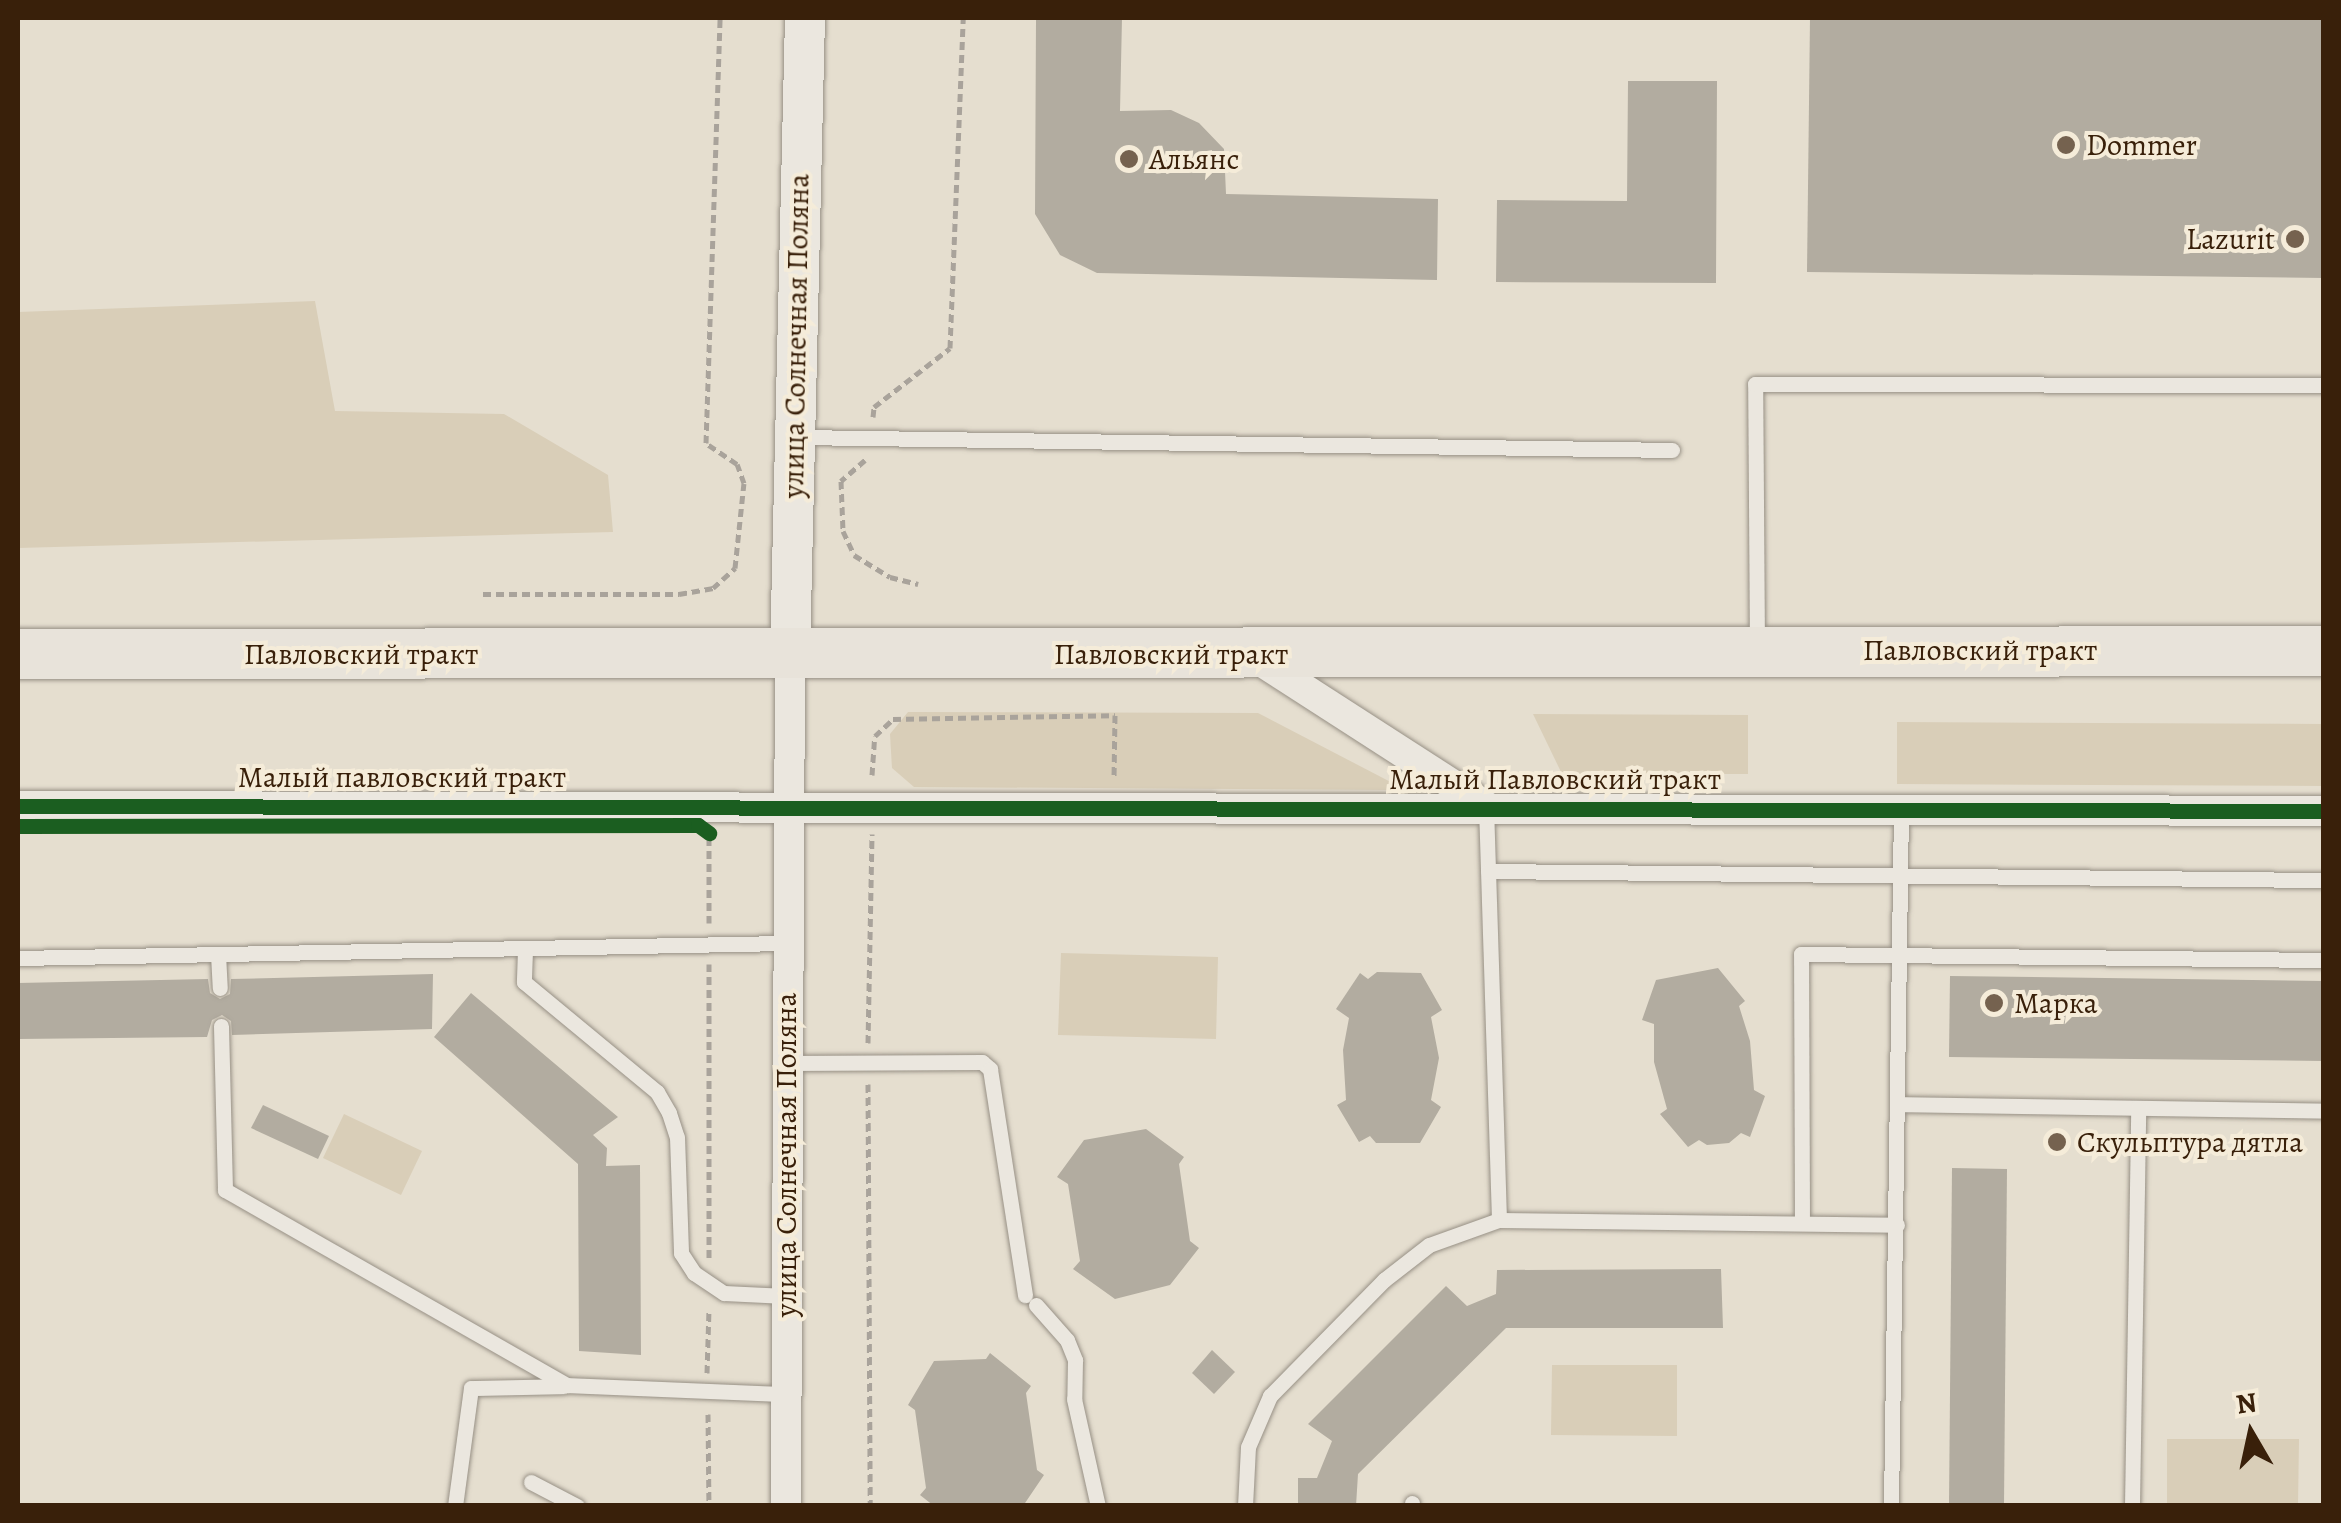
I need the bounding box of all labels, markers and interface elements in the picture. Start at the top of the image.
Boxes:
place label: Dommer [2086,127,2197,163]
marker: Dommer [2055,134,2077,156]
place label: Альянс [1149,141,1239,177]
marker: Альянс [1118,148,1140,170]
street label: улица Солнечная Поляна [775,173,817,499]
place label: Lazurit [2186,221,2275,257]
marker: Lazurit [2284,228,2306,250]
street label: Павловский тракт [1863,632,2097,668]
street label: Павловский тракт [244,636,478,672]
street label: Павловский тракт [1054,636,1288,672]
street label: Малый павловский тракт [238,759,566,795]
street label: Малый Павловский тракт [1389,761,1721,797]
place label: Марка [2014,985,2098,1021]
marker: Марка [1983,992,2005,1014]
street label: улица Солнечная Поляна [768,993,804,1317]
place label: Скульптура дятла [2077,1124,2303,1160]
marker: Скульптура дятла [2046,1131,2068,1153]
north arrow [2201,1383,2301,1483]
text: N [2233,1383,2259,1424]

